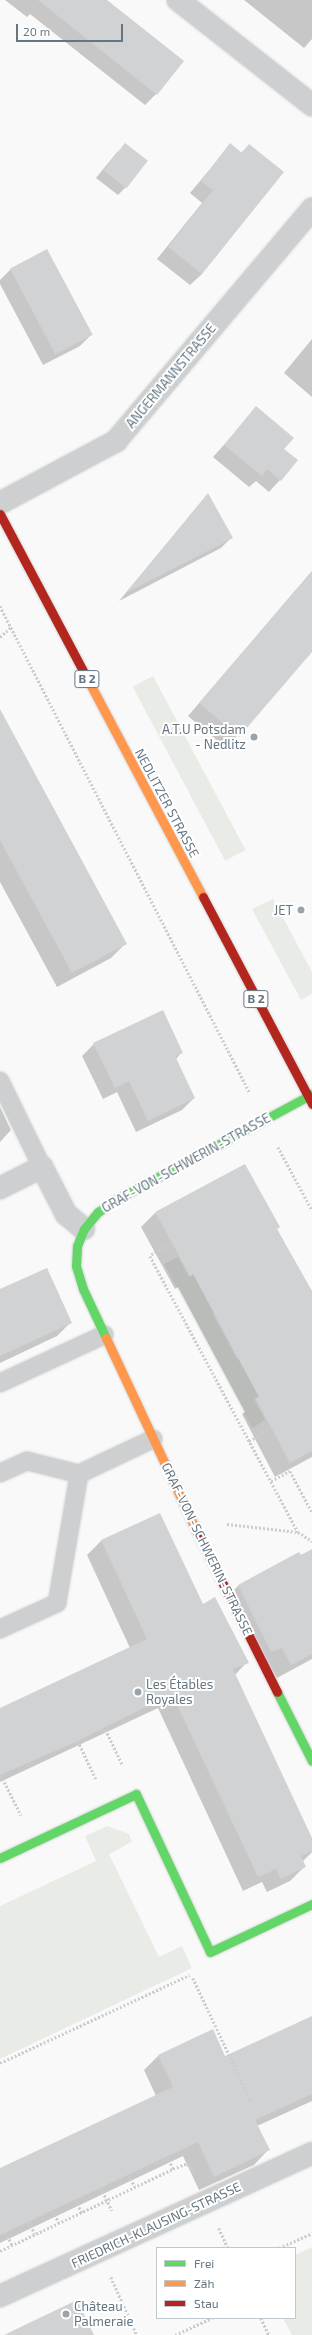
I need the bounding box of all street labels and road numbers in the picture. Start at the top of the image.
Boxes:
street label: ANGERMANNSTRASSE [123,321,219,431]
road number: B 2 [74,669,100,689]
street label: NEDLITZER STRASSE [132,746,202,860]
road number: B 2 [243,989,269,1009]
street label: GRAF-VON-SCHWERIN-STRASSE [99,1110,273,1216]
street label: GRAF-VON-SCHWERIN-STRASSE [158,1460,256,1638]
street label: FRIEDRICH-KLAUSING-STRASSE [69,2179,243,2271]

